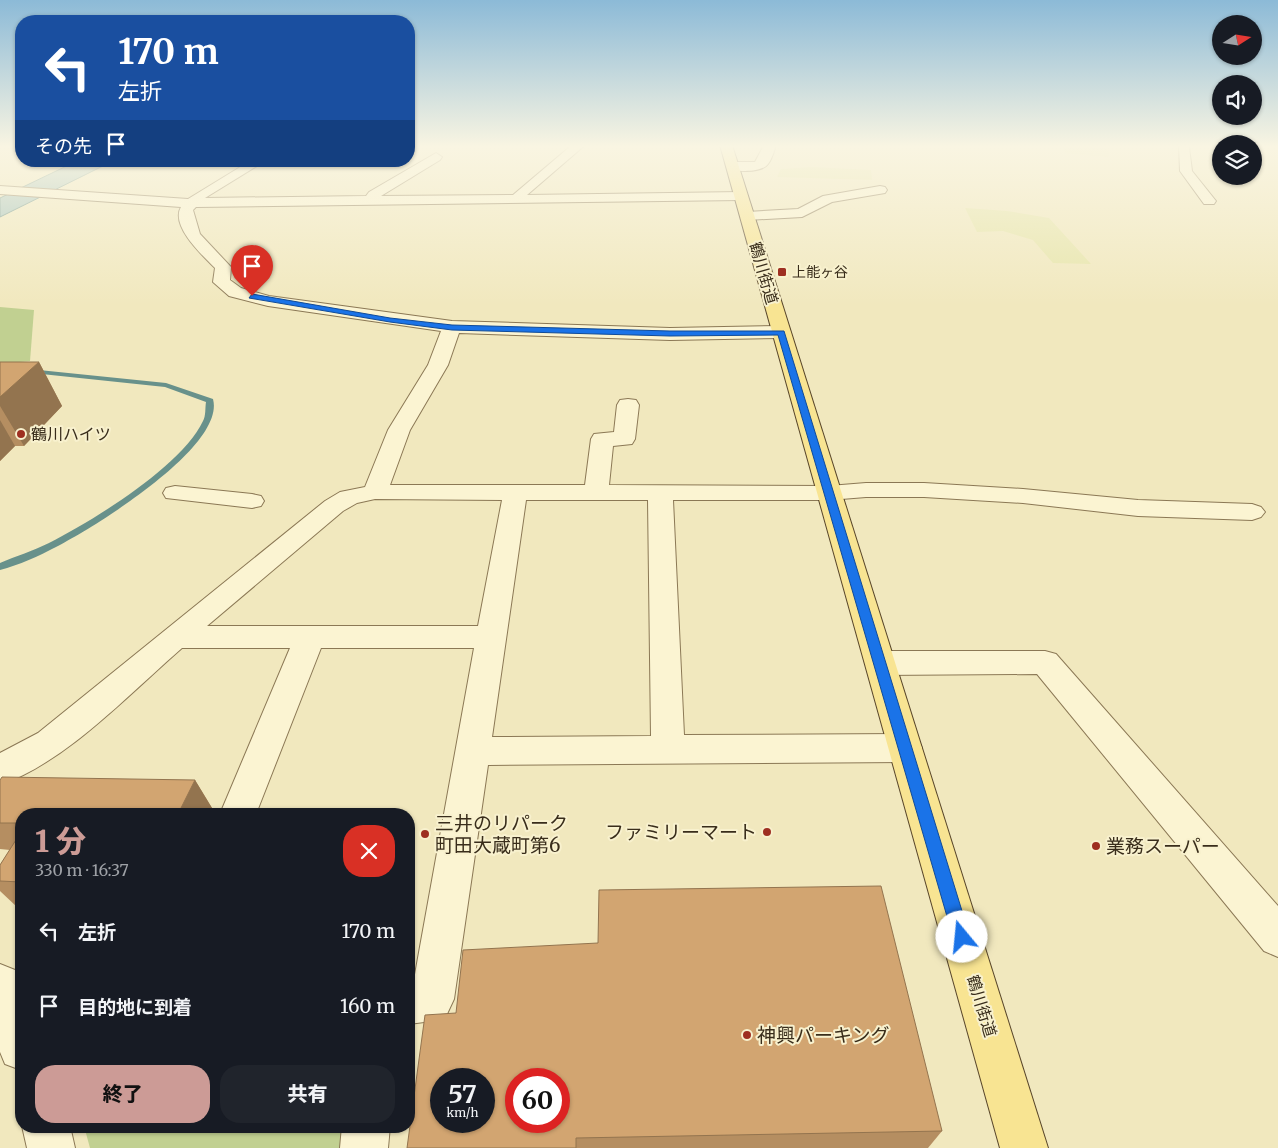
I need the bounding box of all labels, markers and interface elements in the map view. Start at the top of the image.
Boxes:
north arrow [1212,15,1262,65]
map controls [1212,15,1262,185]
text: 170 m [118,30,219,74]
icon: left [35,35,100,100]
button: sound [1212,75,1262,125]
text: 左折 [118,77,162,105]
icon: arrive [102,130,130,158]
text: その先 [35,134,92,158]
button: layers [1212,135,1262,185]
street label: 鶴川街道 [746,239,782,307]
pin [231,245,273,296]
icon: arrive [238,252,266,280]
place label: 上能ヶ谷 [792,263,848,281]
marker: 上能ヶ谷 [776,266,788,278]
place label: 鶴川ハイツ [31,424,111,444]
marker: 鶴川ハイツ [15,428,27,440]
place label: 三井のリパーク 町田大蔵町第6 [435,811,568,857]
place label: ファミリーマート [605,820,757,844]
text: 1 分 [35,822,86,860]
button: close [343,825,395,877]
marker: ファミリーマート [761,826,773,838]
marker: 三井のリパーク 町田大蔵町第6 [419,828,431,840]
place label: 業務スーパー [1106,834,1220,858]
marker: 業務スーパー [1090,840,1102,852]
text: 330 m · 16:37 [35,860,129,880]
position arrow [935,910,987,962]
icon: left [35,917,63,945]
text: 170 m [342,919,395,943]
text: 左折 [78,920,116,944]
street label: 鶴川街道 [963,972,1001,1040]
icon: arrive [35,992,63,1020]
text: 160 m [340,994,395,1018]
text: 目的地に到着 [78,995,192,1019]
place label: 神興パーキング [757,1023,889,1047]
marker: 神興パーキング [741,1029,753,1041]
button: 終了 [35,1065,210,1123]
button: 共有 [220,1065,395,1123]
speed limit sign: 60 [505,1068,570,1133]
text: 57 [448,1078,477,1110]
text: km/h [447,1105,478,1120]

